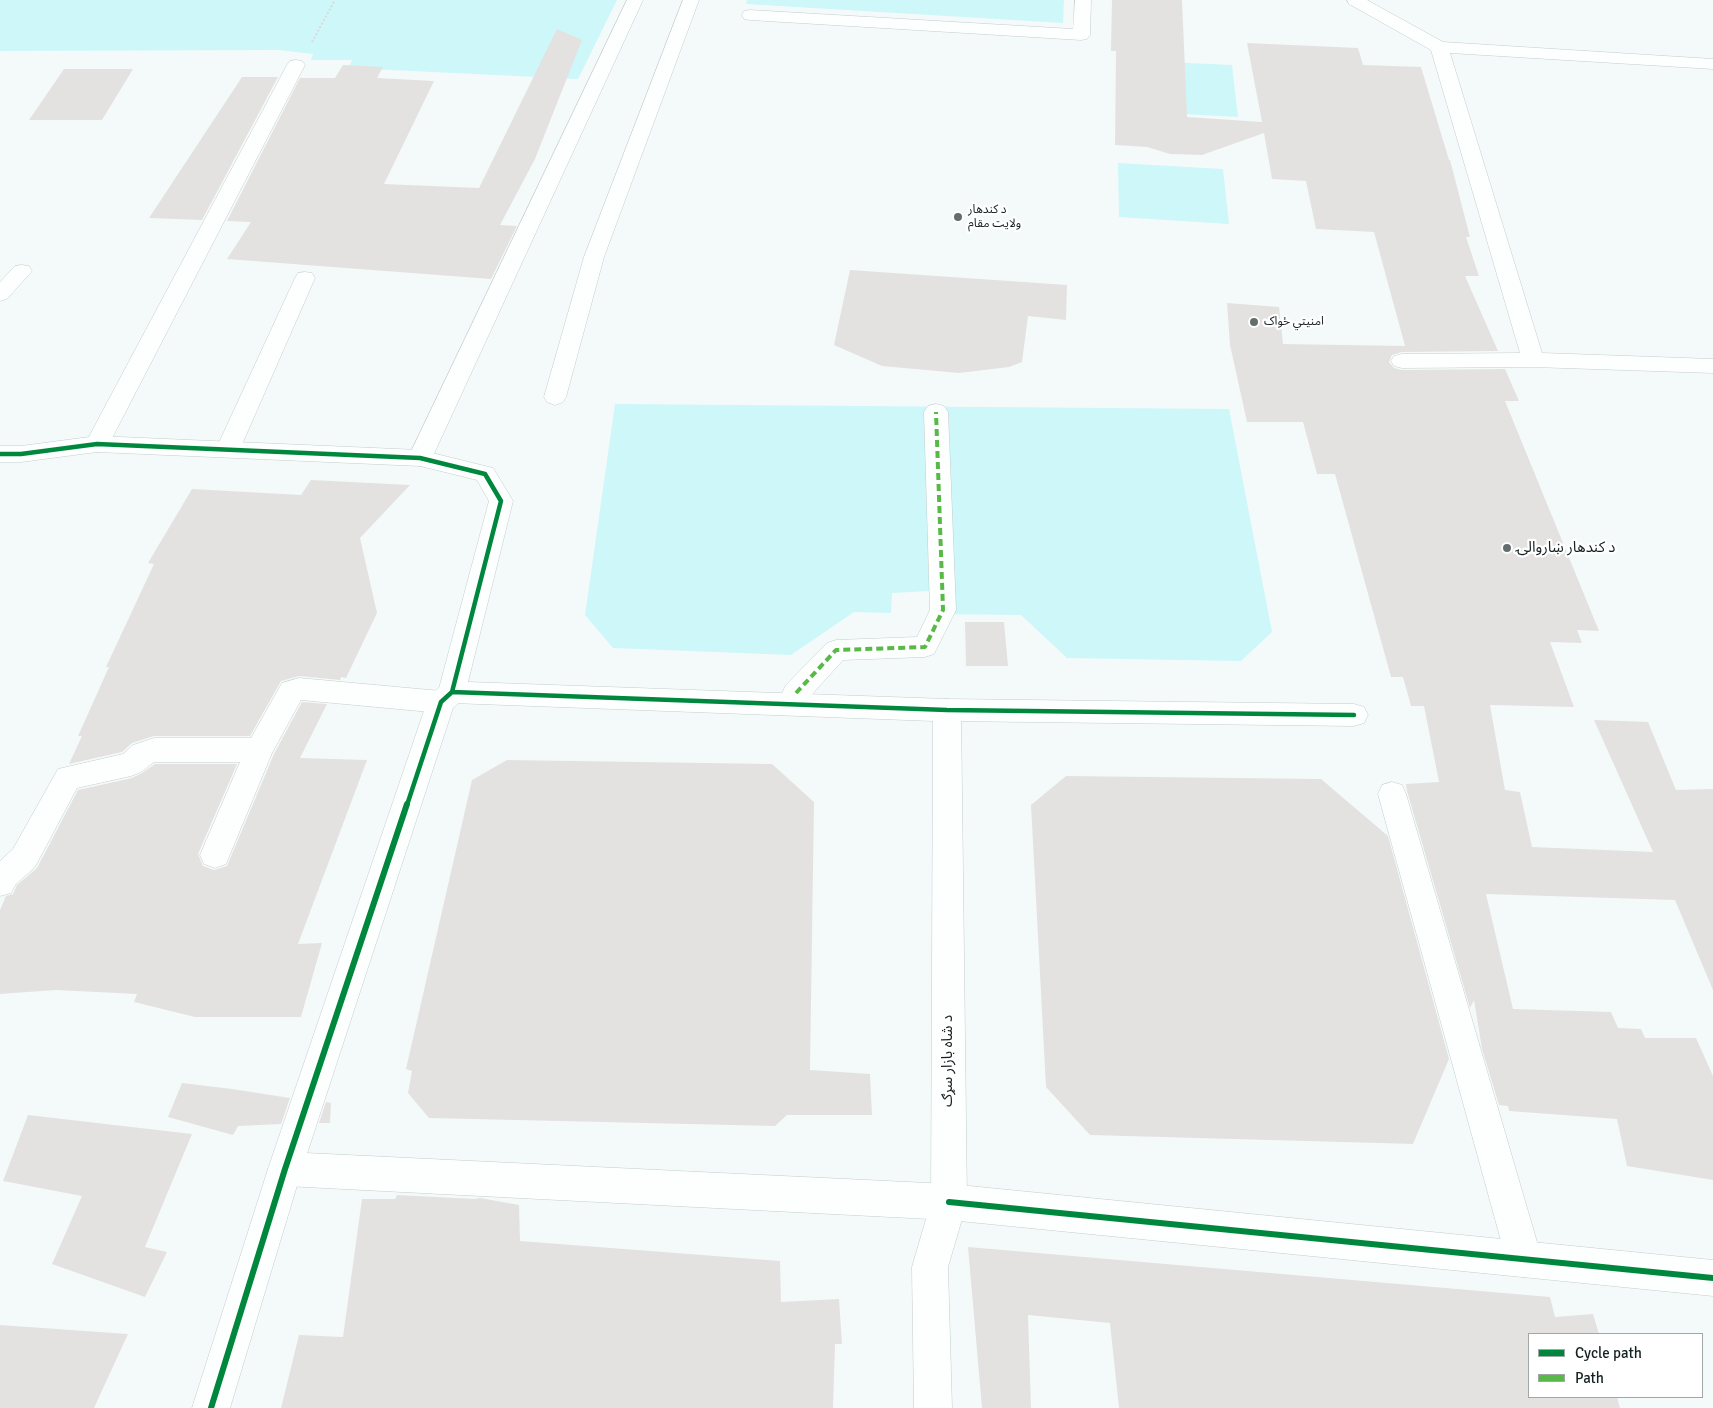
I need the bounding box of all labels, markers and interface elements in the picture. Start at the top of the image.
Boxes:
place label: د کندهار ولايت مقام [968,203,1021,231]
marker: د کندهار ولايت مقام [952,211,964,223]
place label: امنيتي ځواک [1264,315,1324,329]
marker: امنيتي ځواک [1248,316,1260,328]
place label: د کندهار ښاروالۍ [1517,539,1615,557]
marker: د کندهار ښاروالۍ [1501,542,1513,554]
street label: د شاه بازار سړګ [939,1015,957,1107]
legend [1528,1333,1703,1398]
text: Cycle path [1575,1344,1642,1362]
text: Path [1575,1369,1604,1387]

